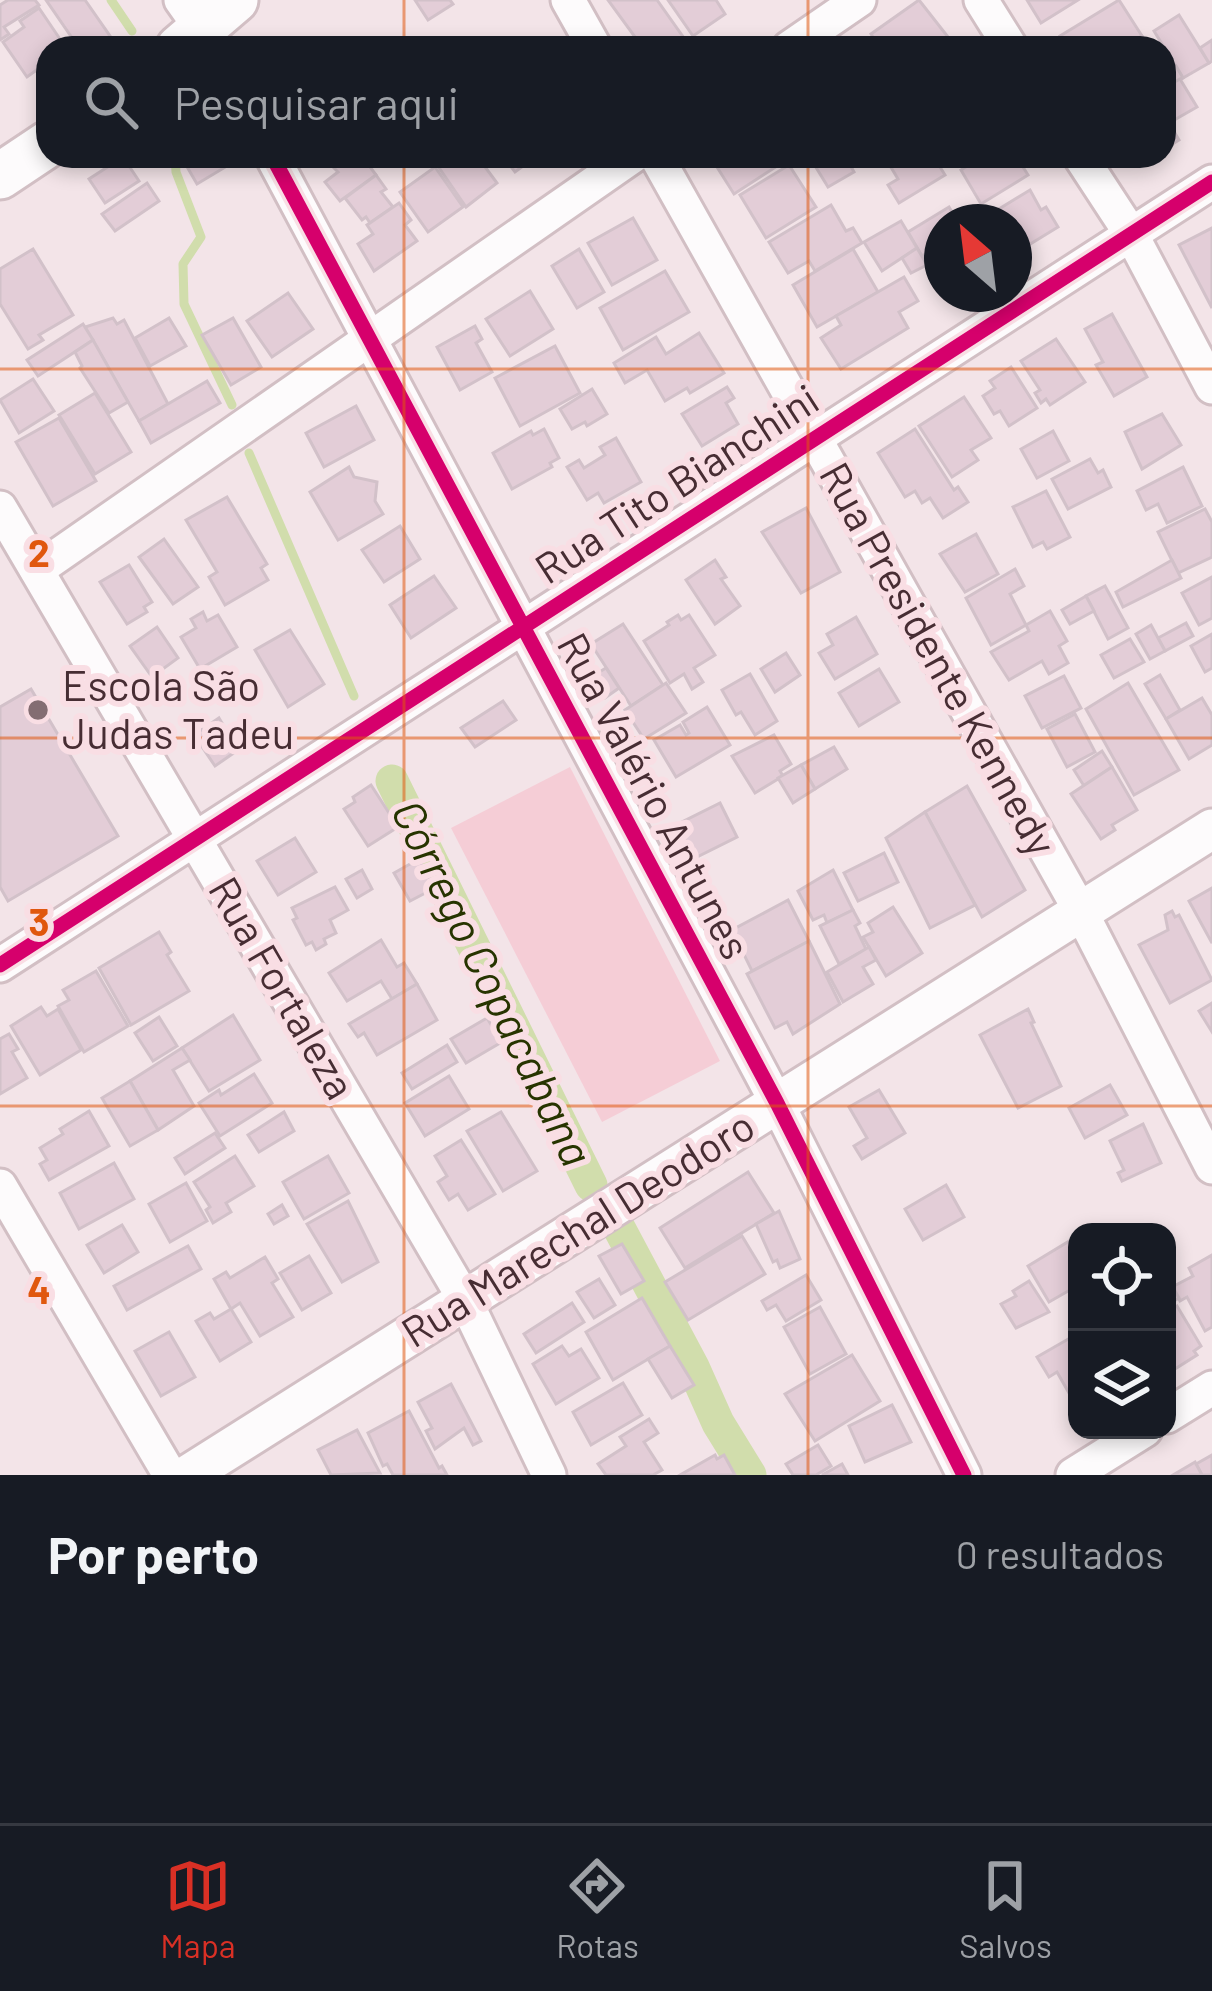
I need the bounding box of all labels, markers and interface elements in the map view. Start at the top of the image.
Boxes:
search box [36,36,1176,168]
icon: search [78,69,144,135]
text: Pesquisar aqui [174,75,459,129]
north arrow [924,204,1032,312]
street label: Rua Tito Bianchini [525,372,827,592]
street label: Rua Presidente Kennedy [810,453,1069,864]
text: 2 [28,528,50,575]
street label: Rua Valério Antunes [549,623,763,967]
place label: Escola São Judas Tadeu [62,659,294,757]
marker: Escola São Judas Tadeu [25,697,51,723]
water label: Córrego Copacabana [382,790,606,1174]
street label: Rua Fortaleza [200,867,367,1107]
text: 3 [28,897,50,944]
street label: Rua Marechal Deodoro [392,1099,762,1356]
map controls [1068,1223,1176,1439]
button: locate [1068,1223,1176,1331]
text: 4 [27,1265,51,1312]
button: layers [1068,1331,1176,1439]
text: Por perto [48,1523,259,1584]
text: 0 resultados [956,1530,1164,1577]
tab: Mapa [160,1853,236,1965]
tab: Rotas [556,1853,639,1965]
tab: Salvos [959,1853,1052,1965]

